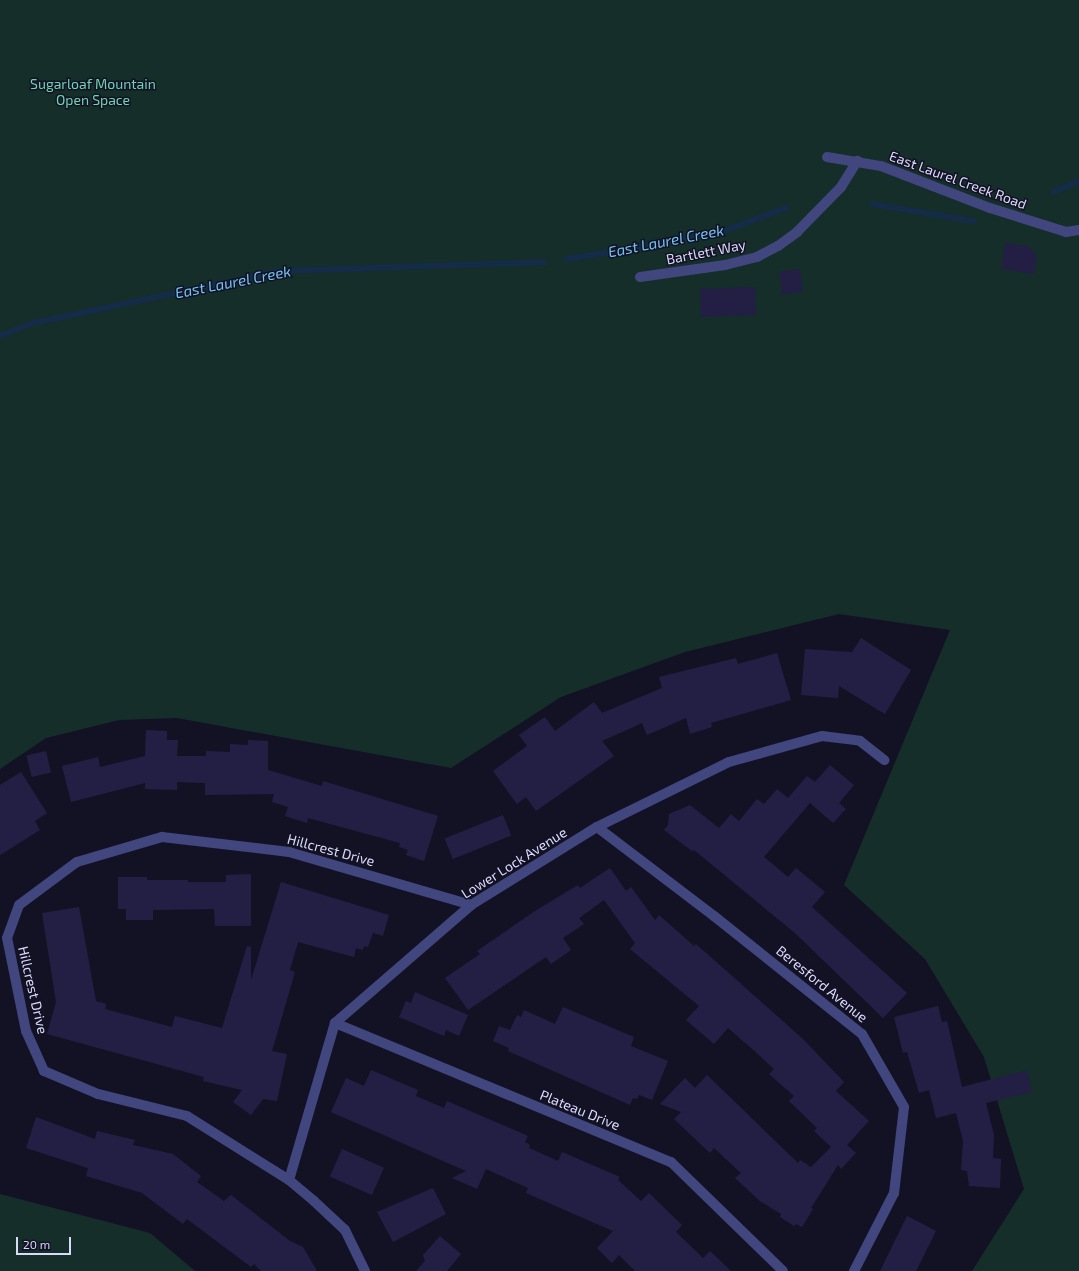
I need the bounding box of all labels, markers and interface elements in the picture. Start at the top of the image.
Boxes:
park label: Sugarloaf Mountain Open Space [30,76,156,108]
street label: East Laurel Creek Road [887,147,1029,213]
water label: East Laurel Creek [606,221,726,261]
street label: Bartlett Way [665,236,747,268]
water label: East Laurel Creek [173,262,293,302]
street label: Lower Lock Avenue [458,824,570,902]
street label: Hillcrest Drive [285,830,377,870]
street label: Beresford Avenue [773,942,871,1026]
street label: Hillcrest Drive [15,944,51,1036]
street label: Plateau Drive [537,1086,623,1134]
scale bar [18,1229,73,1255]
text: 20 m [23,1237,50,1251]

